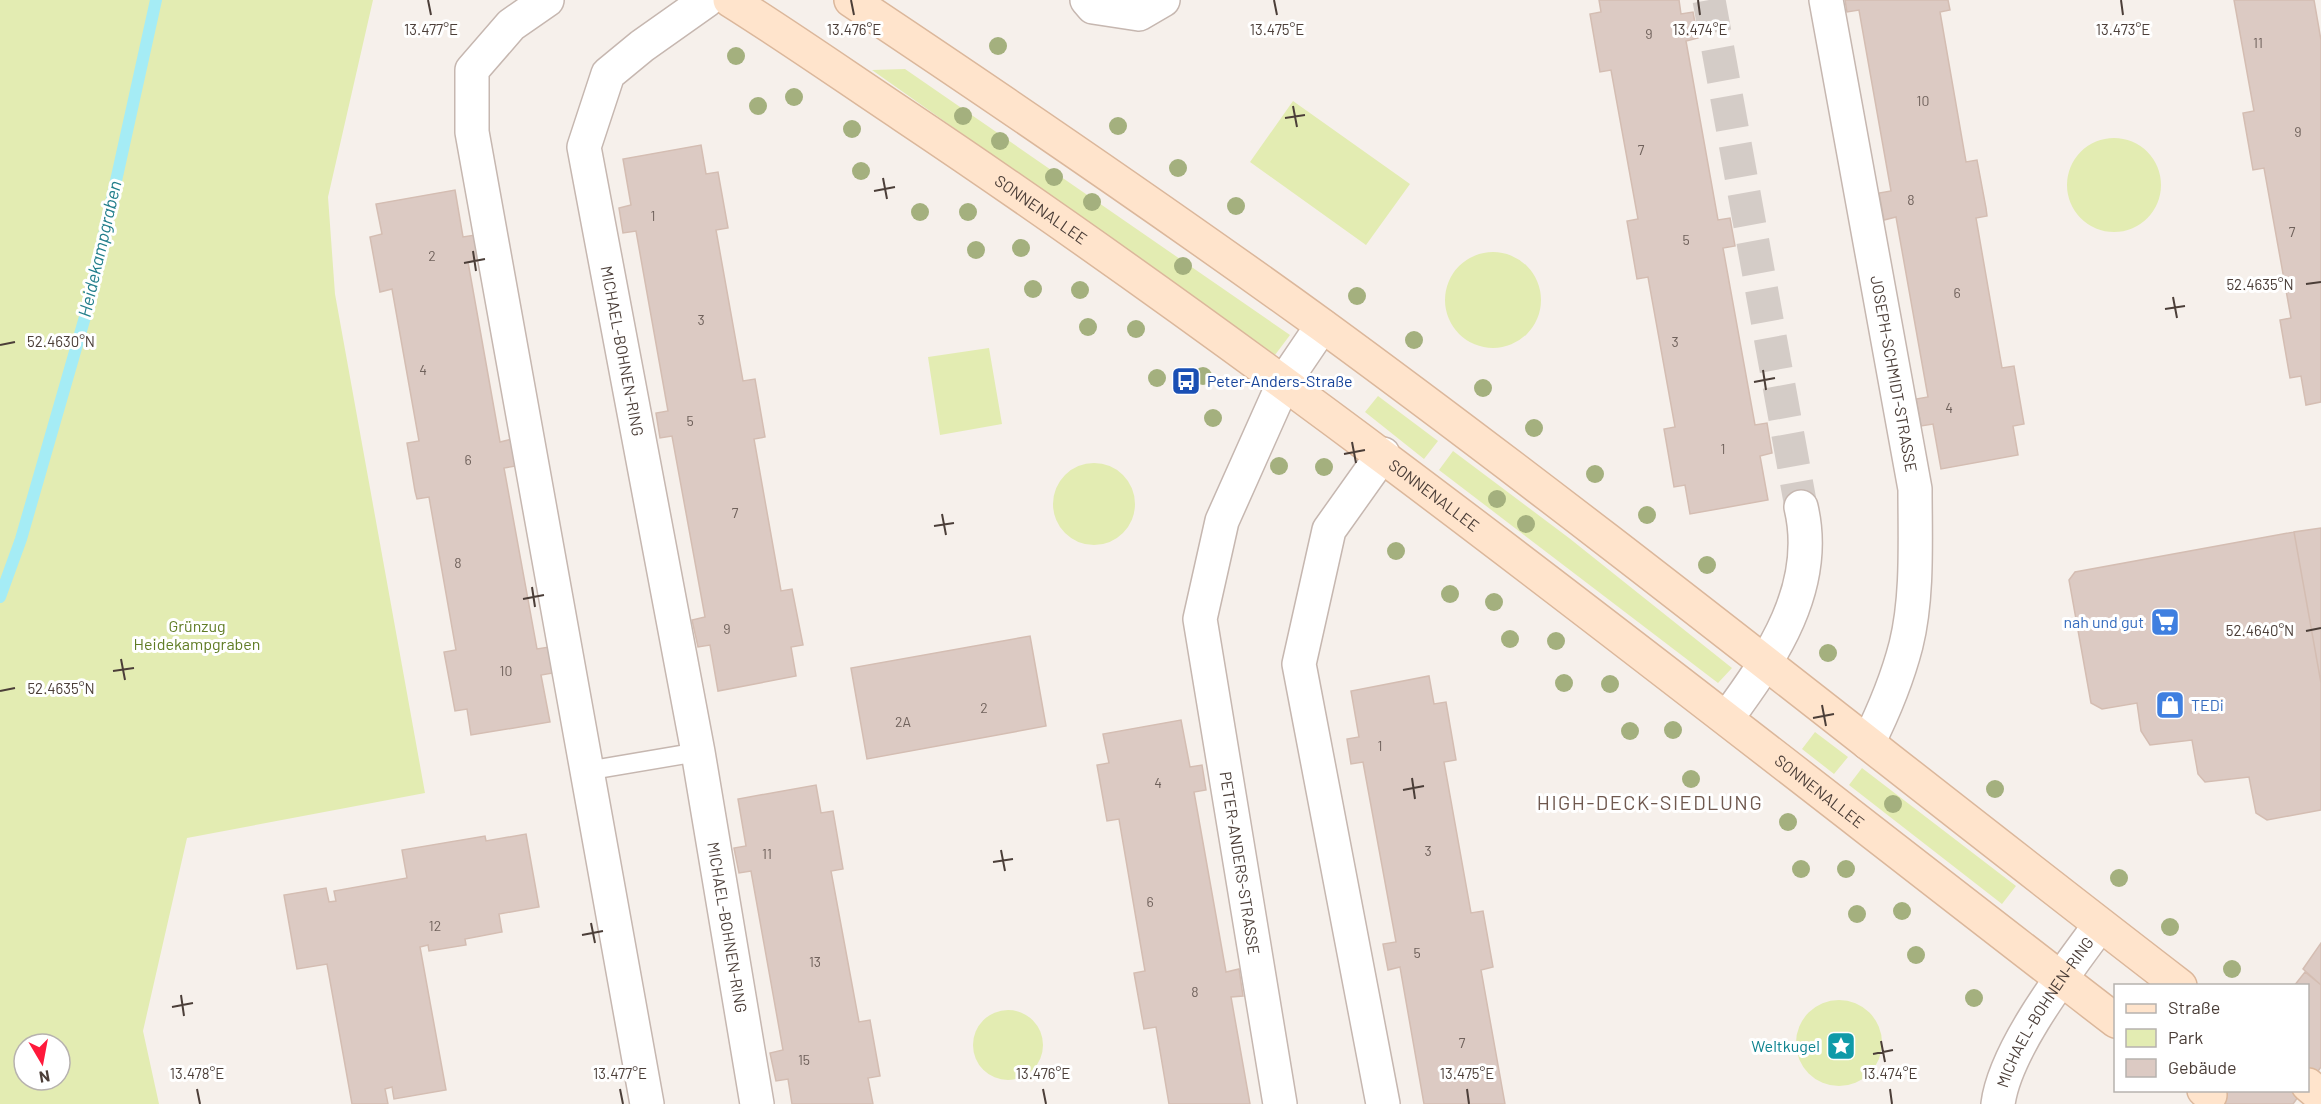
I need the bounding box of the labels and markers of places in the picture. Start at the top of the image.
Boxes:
bus stop icon: Peter-Anders-Straße [1170,365,1202,397]
place label: Peter-Anders-Straße [1207,371,1353,390]
supermarket icon: nah und gut [2149,606,2181,638]
place label: nah und gut [2063,612,2144,631]
shop icon: TEDi [2154,689,2186,721]
place label: TEDi [2191,695,2224,714]
place icon: Weltkugel [1825,1030,1857,1062]
place label: Weltkugel [1751,1036,1820,1055]

